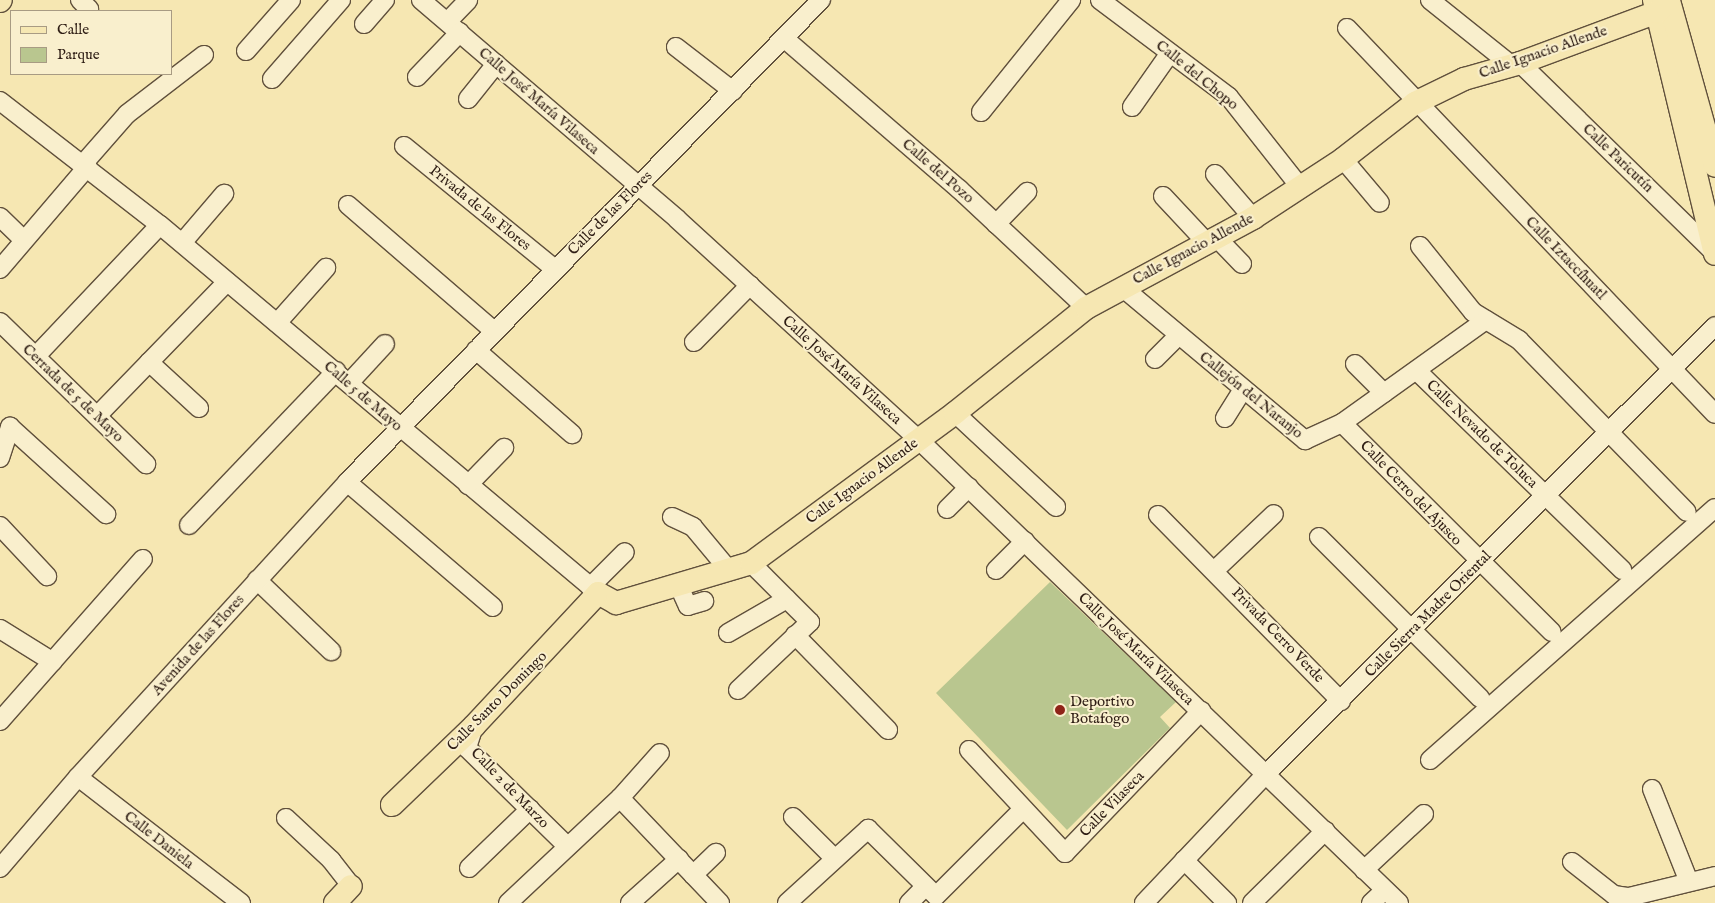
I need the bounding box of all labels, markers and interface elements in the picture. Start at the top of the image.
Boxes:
legend [10,10,172,75]
text: Calle [57,20,89,39]
street label: Calle Ignacio Allende [1477,22,1609,82]
street label: Calle del Chopo [1152,36,1242,114]
street label: Calle José María Vilaseca [475,44,603,158]
text: Parque [57,45,100,64]
street label: Calle Paricutín [1579,120,1657,196]
street label: Calle del Pozo [898,135,978,207]
street label: Privada de las Flores [426,162,534,254]
street label: Calle de las Flores [564,167,656,259]
street label: Calle Ignacio Allende [1129,210,1257,288]
street label: Calle Iztaccíhuatl [1522,213,1610,303]
street label: Calle José María Vilaseca [779,312,905,428]
street label: Cerrada de 5 de Mayo [19,340,127,446]
street label: Callejón del Naranjo [1196,348,1306,442]
street label: Calle 5 de Mayo [320,357,406,435]
street label: Calle Nevado de Toluca [1423,376,1541,492]
street label: Calle Ignacio Allende [802,434,922,528]
street label: Calle Cerro del Ajusco [1356,437,1466,549]
street label: Calle Sierra Madre Oriental [1361,547,1495,681]
street label: Privada Cerro Verde [1228,584,1328,686]
street label: Calle José María Vilaseca [1074,589,1198,709]
street label: Avenida de las Flores [148,591,248,699]
street label: Calle Santo Domingo [443,647,551,755]
place label: Deportivo Botafogo [1070,692,1134,727]
marker: Deportivo Botafogo [1054,704,1066,716]
street label: Calle 2 de Marzo [467,744,553,832]
street label: Calle Vilaseca [1076,767,1148,841]
street label: Calle Daniela [121,807,197,873]

